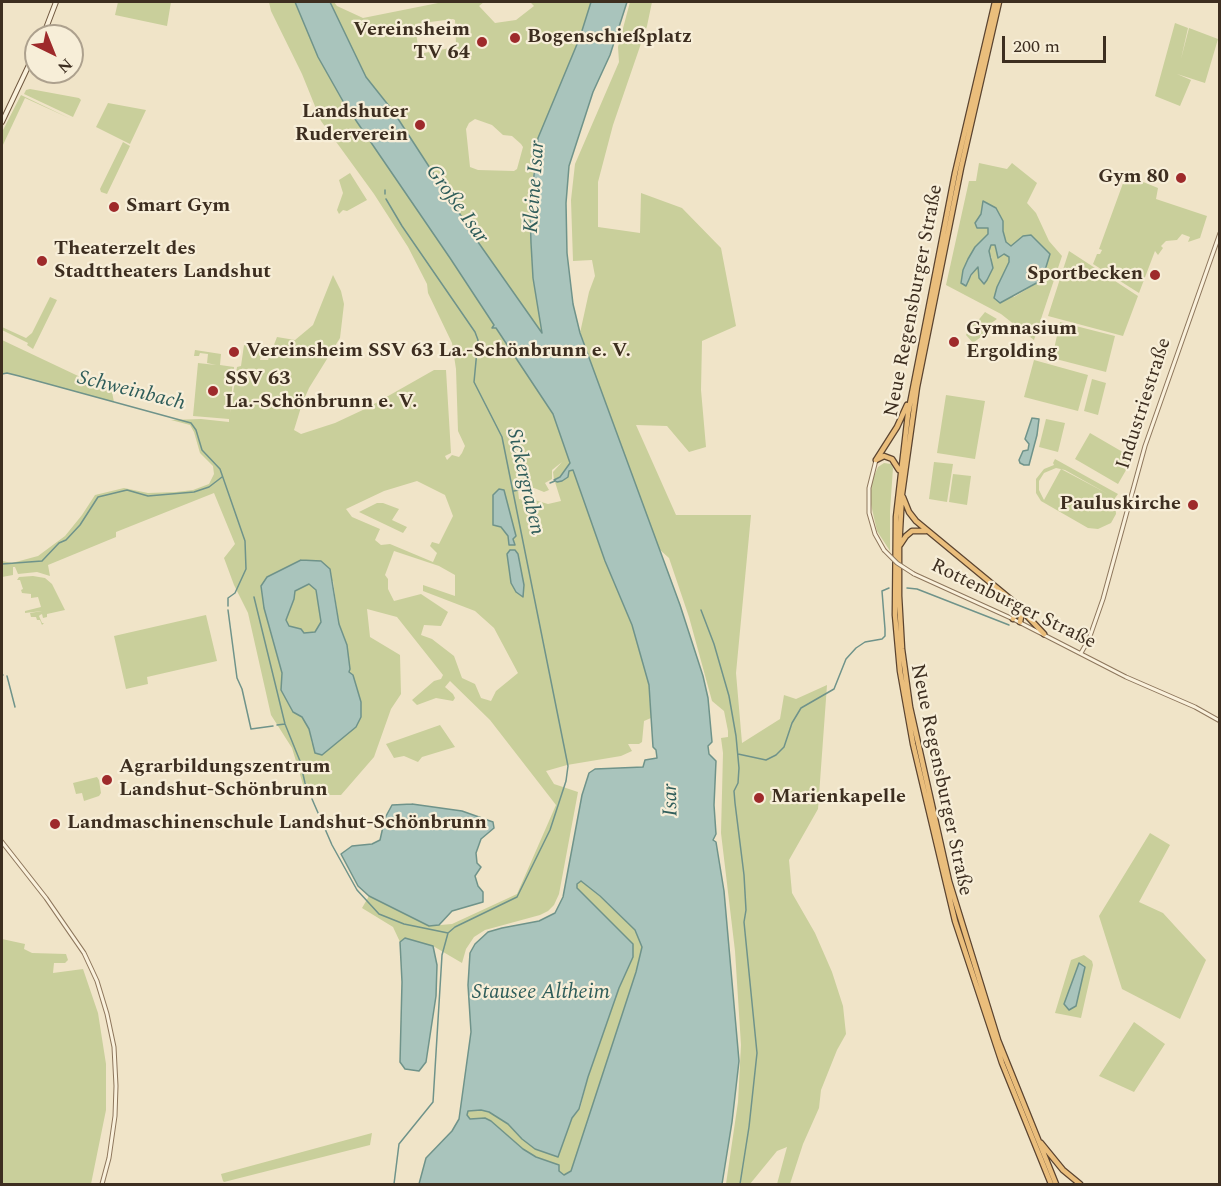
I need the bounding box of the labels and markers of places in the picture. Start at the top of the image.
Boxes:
place label: Vereinsheim TV 64 [353,19,470,66]
place label: Bogenschießplatz [527,26,692,50]
marker: Bogenschießplatz [508,31,522,45]
marker: Vereinsheim TV 64 [475,35,489,49]
place label: Landshuter Ruderverein [295,101,408,148]
marker: Landshuter Ruderverein [413,118,427,132]
place label: Gym 80 [1098,166,1169,190]
marker: Gym 80 [1174,171,1188,185]
place label: Smart Gym [126,195,230,219]
marker: Smart Gym [107,200,121,214]
place label: Theaterzelt des Stadttheaters Landshut [54,238,271,285]
marker: Theaterzelt des Stadttheaters Landshut [35,254,49,268]
place label: Sportbecken [1027,263,1143,287]
marker: Sportbecken [1148,268,1162,282]
place label: Gymnasium Ergolding [966,318,1077,365]
marker: Gymnasium Ergolding [947,335,961,349]
place label: Vereinsheim SSV 63 La.-Schönbrunn e. V. [246,340,631,364]
marker: Vereinsheim SSV 63 La.-Schönbrunn e. V. [227,345,241,359]
place label: SSV 63 La.-Schönbrunn e. V. [225,368,417,415]
marker: SSV 63 La.-Schönbrunn e. V. [206,384,220,398]
place label: Pauluskirche [1060,493,1181,517]
marker: Pauluskirche [1186,498,1200,512]
place label: Agrarbildungszentrum Landshut-Schönbrunn [119,756,331,803]
marker: Agrarbildungszentrum Landshut-Schönbrunn [100,773,114,787]
place label: Marienkapelle [771,786,906,810]
marker: Marienkapelle [752,791,766,805]
place label: Landmaschinenschule Landshut-Schönbrunn [67,812,487,836]
marker: Landmaschinenschule Landshut-Schönbrunn [48,817,62,831]

